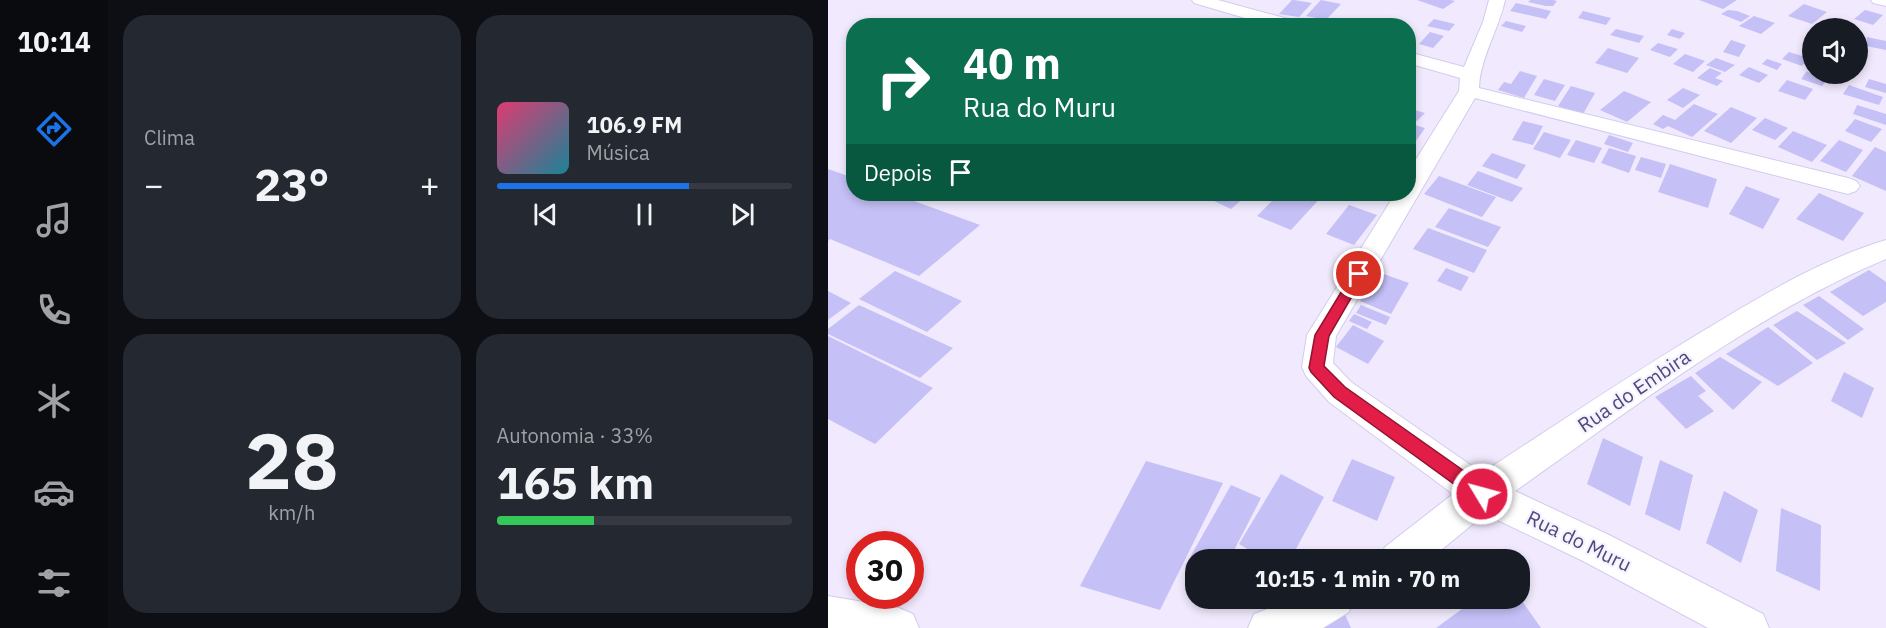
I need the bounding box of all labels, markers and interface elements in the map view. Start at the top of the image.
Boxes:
map controls [1802,18,1868,84]
button: sound [1802,18,1868,84]
text: 10:14 [17,24,91,59]
text: 40 m [963,36,1061,91]
icon: right [864,42,942,120]
text: Rua do Muru [963,89,1116,124]
icon: directions [33,108,75,150]
text: 106.9 FM [587,110,682,139]
text: Clima [144,124,195,151]
text: Música [587,139,650,166]
text: 23° [254,155,329,213]
icon: arrive [944,156,977,189]
text: Depois [864,158,932,187]
text: − [144,163,164,206]
text: + [420,163,440,206]
icon: previous [529,198,562,231]
icon: pause [628,198,661,231]
icon: next [726,198,759,231]
icon: music [33,199,75,241]
pin [1333,248,1384,299]
icon: arrive [1342,257,1375,290]
icon: phone [33,289,75,331]
street label: Rua do Embira [1572,343,1696,438]
icon: climate [33,380,75,422]
text: 28 [245,409,339,510]
text: Autonomia · 33% [497,422,653,449]
text: 165 km [497,453,654,511]
position arrow [1450,462,1514,526]
icon: car [33,471,75,513]
text: km/h [268,499,315,526]
street label: Rua do Muru [1522,504,1636,578]
speed limit sign: 30 [846,531,924,609]
icon: filters [33,562,75,604]
text: 10:15 · 1 min · 70 m [1255,564,1460,593]

